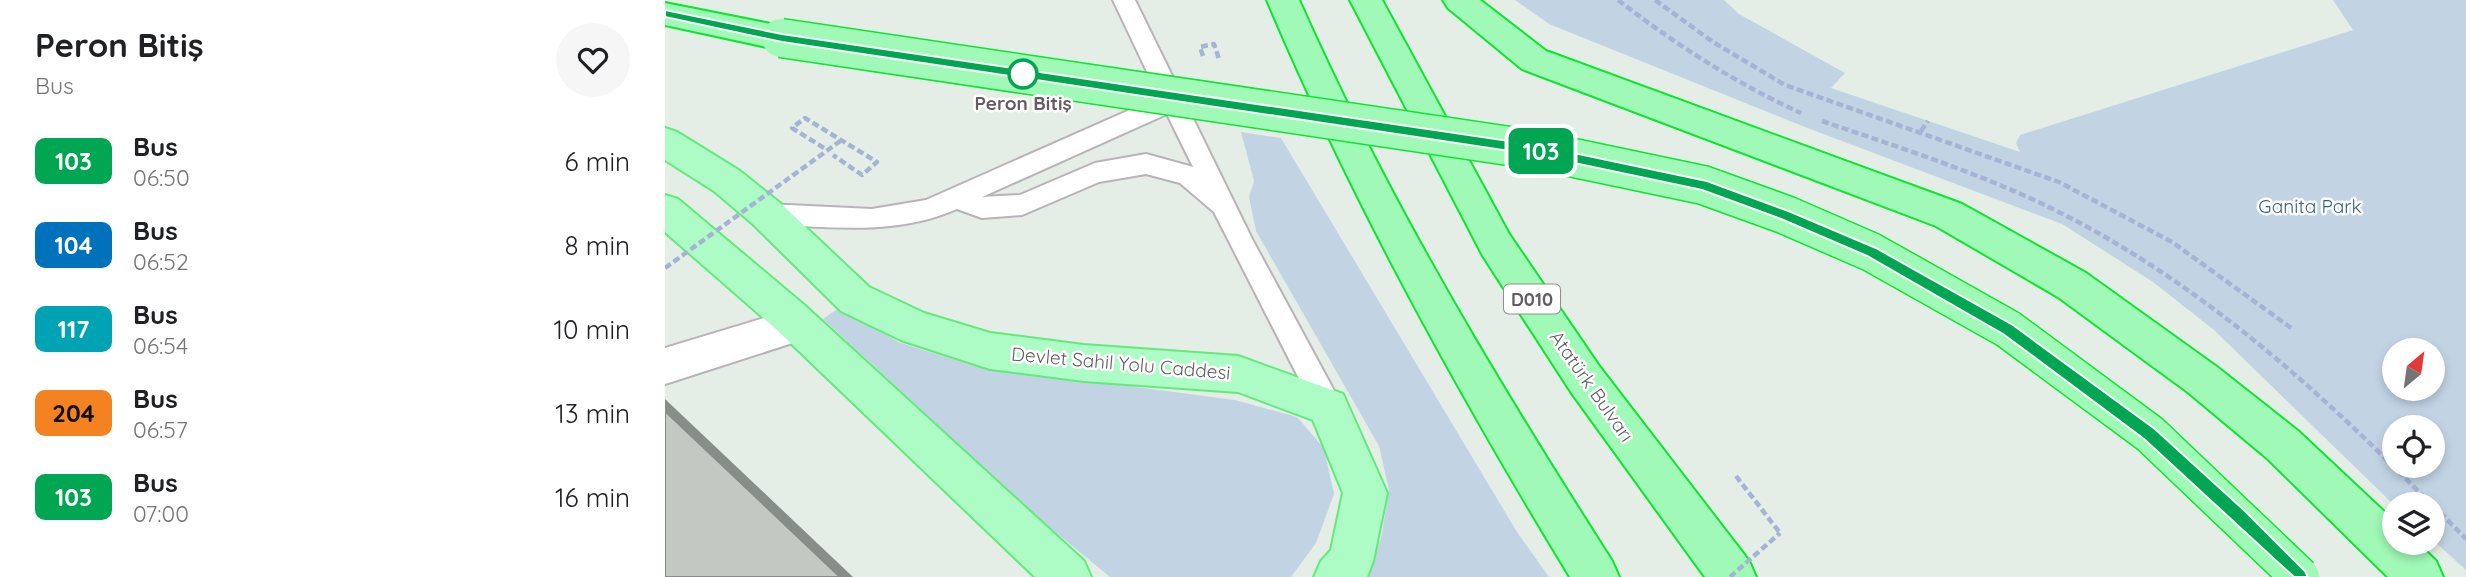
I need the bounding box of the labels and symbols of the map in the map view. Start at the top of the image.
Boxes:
marker: Peron Bitiş [1008,59,1038,89]
place label: Peron Bitiş [974,91,1072,115]
line badge: 103 [1501,128,1581,174]
park label: Ganita Park [2258,194,2362,218]
road number: D010 [1504,284,1560,314]
street label: Atatürk Bulvarı [1545,326,1639,446]
north arrow [2382,338,2445,401]
street label: Devlet Sahil Yolu Caddesi [1010,341,1232,385]

